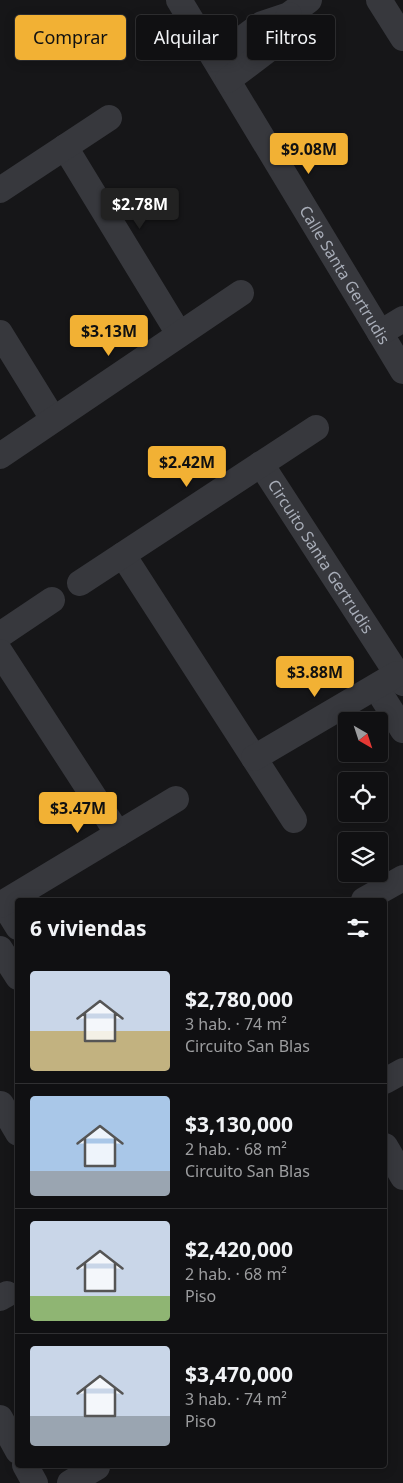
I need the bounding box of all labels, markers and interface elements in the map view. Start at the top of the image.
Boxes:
chip: Comprar [15,15,126,60]
chip: Alquilar [136,15,237,60]
chip: Filtros [247,15,335,60]
pin: $9.08M [268,132,350,175]
text: $9.08M [281,138,337,160]
pin: $2.78M [99,188,181,230]
text: $2.78M [112,193,168,215]
street label: Calle Santa Gertrudis [295,201,395,348]
pin: $3.13M [68,314,150,357]
text: $3.13M [81,320,137,342]
pin: $2.42M [146,446,228,488]
text: $2.42M [159,451,215,473]
street label: Circuito Santa Gertrudis [263,475,379,638]
pin: $3.88M [274,656,356,698]
text: $3.88M [287,661,343,683]
north arrow [338,712,388,762]
map controls [338,712,388,882]
button: locate [338,772,388,822]
pin: $3.47M [37,792,119,834]
text: $3.47M [50,797,106,819]
button: layers [338,832,388,882]
text: 6 viviendas [30,914,147,942]
icon: filters [344,914,372,942]
text: $2,780,000 [185,985,293,1013]
icon: home [70,991,130,1051]
text: 3 hab. · 74 m² [185,1013,287,1035]
text: Circuito San Blas [185,1035,310,1057]
text: $3,130,000 [185,1110,293,1138]
icon: home [70,1116,130,1176]
text: 2 hab. · 68 m² [185,1138,287,1160]
text: Circuito San Blas [185,1160,310,1182]
text: $2,420,000 [185,1235,293,1263]
icon: home [70,1241,130,1301]
text: 2 hab. · 68 m² [185,1263,287,1285]
text: Piso [185,1285,216,1307]
text: $3,470,000 [185,1360,293,1388]
icon: home [70,1366,130,1426]
text: 3 hab. · 74 m² [185,1388,287,1410]
text: Piso [185,1410,216,1432]

